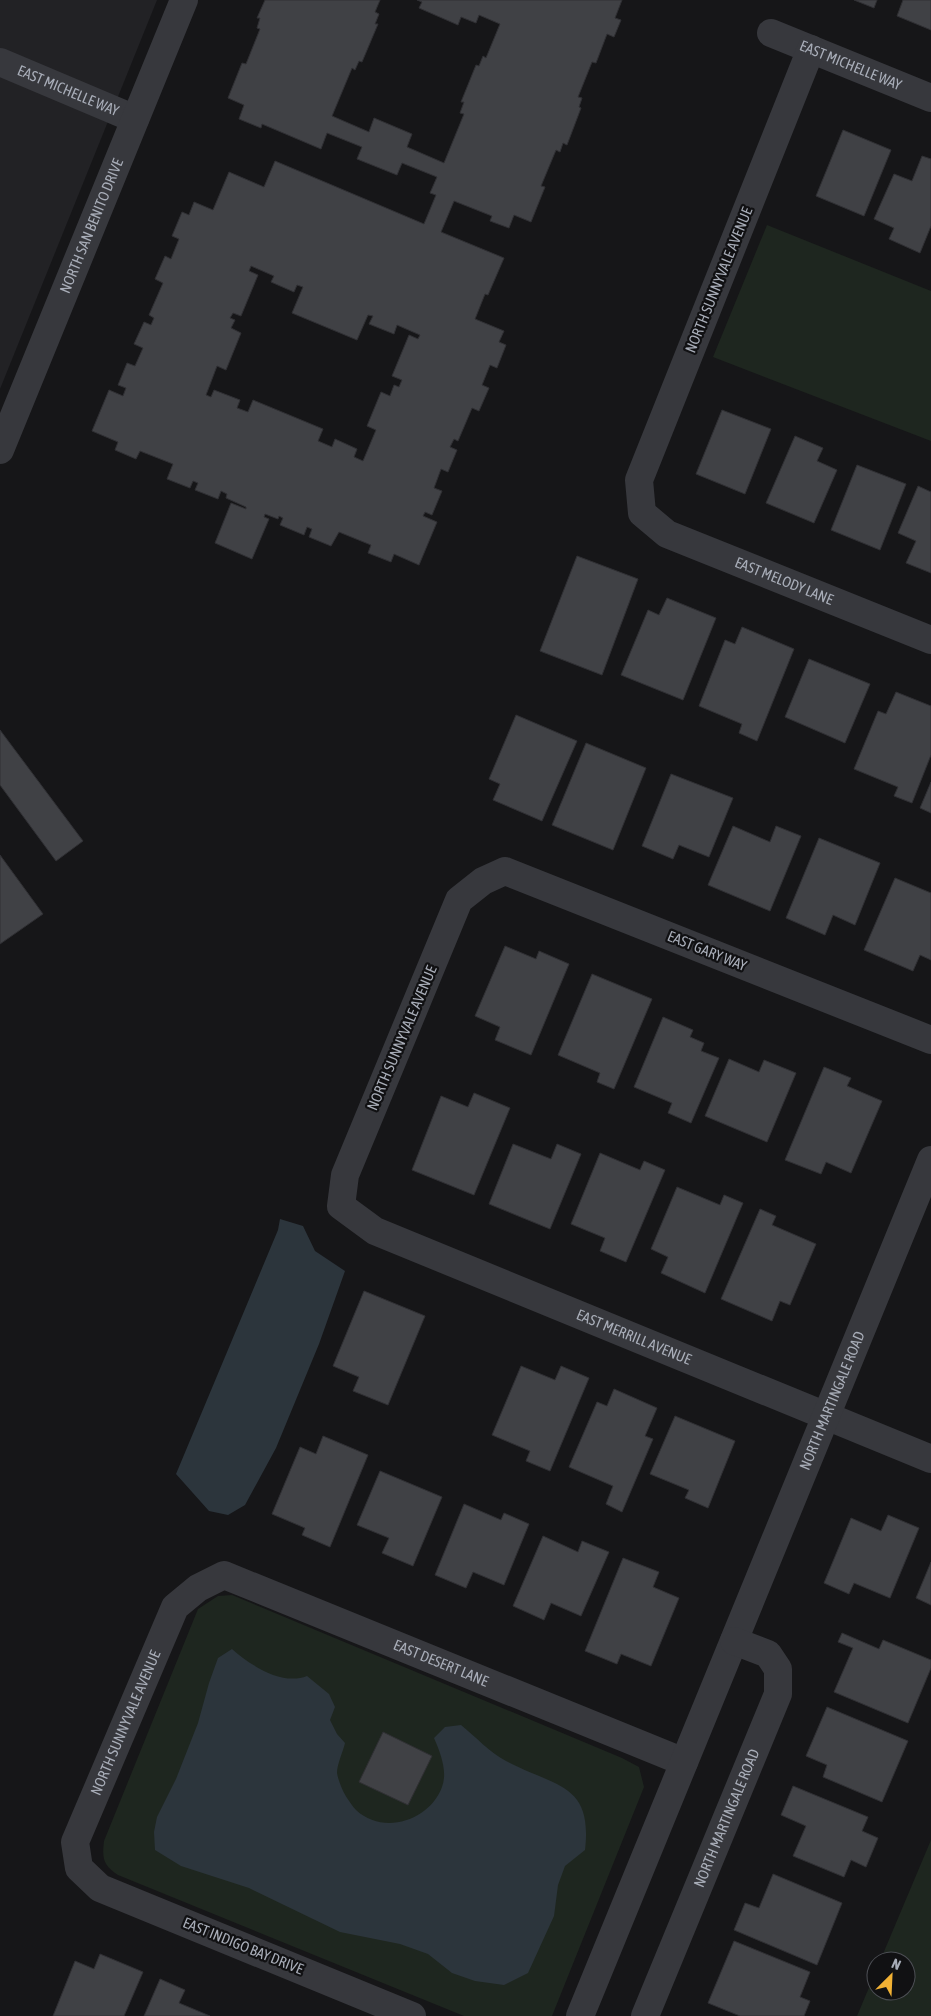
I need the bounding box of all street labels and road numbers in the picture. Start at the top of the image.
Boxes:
street label: EAST MICHELLE WAY [797,37,905,93]
street label: EAST MICHELLE WAY [15,61,122,119]
street label: NORTH SAN BENITO DRIVE [56,155,126,296]
street label: NORTH SUNNYVALE AVENUE [682,204,756,355]
street label: EAST MELODY LANE [733,553,837,608]
street label: EAST GARY WAY [665,927,750,974]
street label: NORTH SUNNYVALE AVENUE [363,962,440,1113]
street label: EAST MERRILL AVENUE [574,1306,695,1368]
street label: NORTH MARTINGALE ROAD [796,1329,868,1472]
street label: EAST DESERT LANE [391,1636,492,1690]
street label: NORTH SUNNYVALE AVENUE [87,1647,164,1798]
street label: NORTH MARTINGALE ROAD [690,1746,762,1890]
street label: EAST INDIGO BAY DRIVE [181,1914,306,1978]

